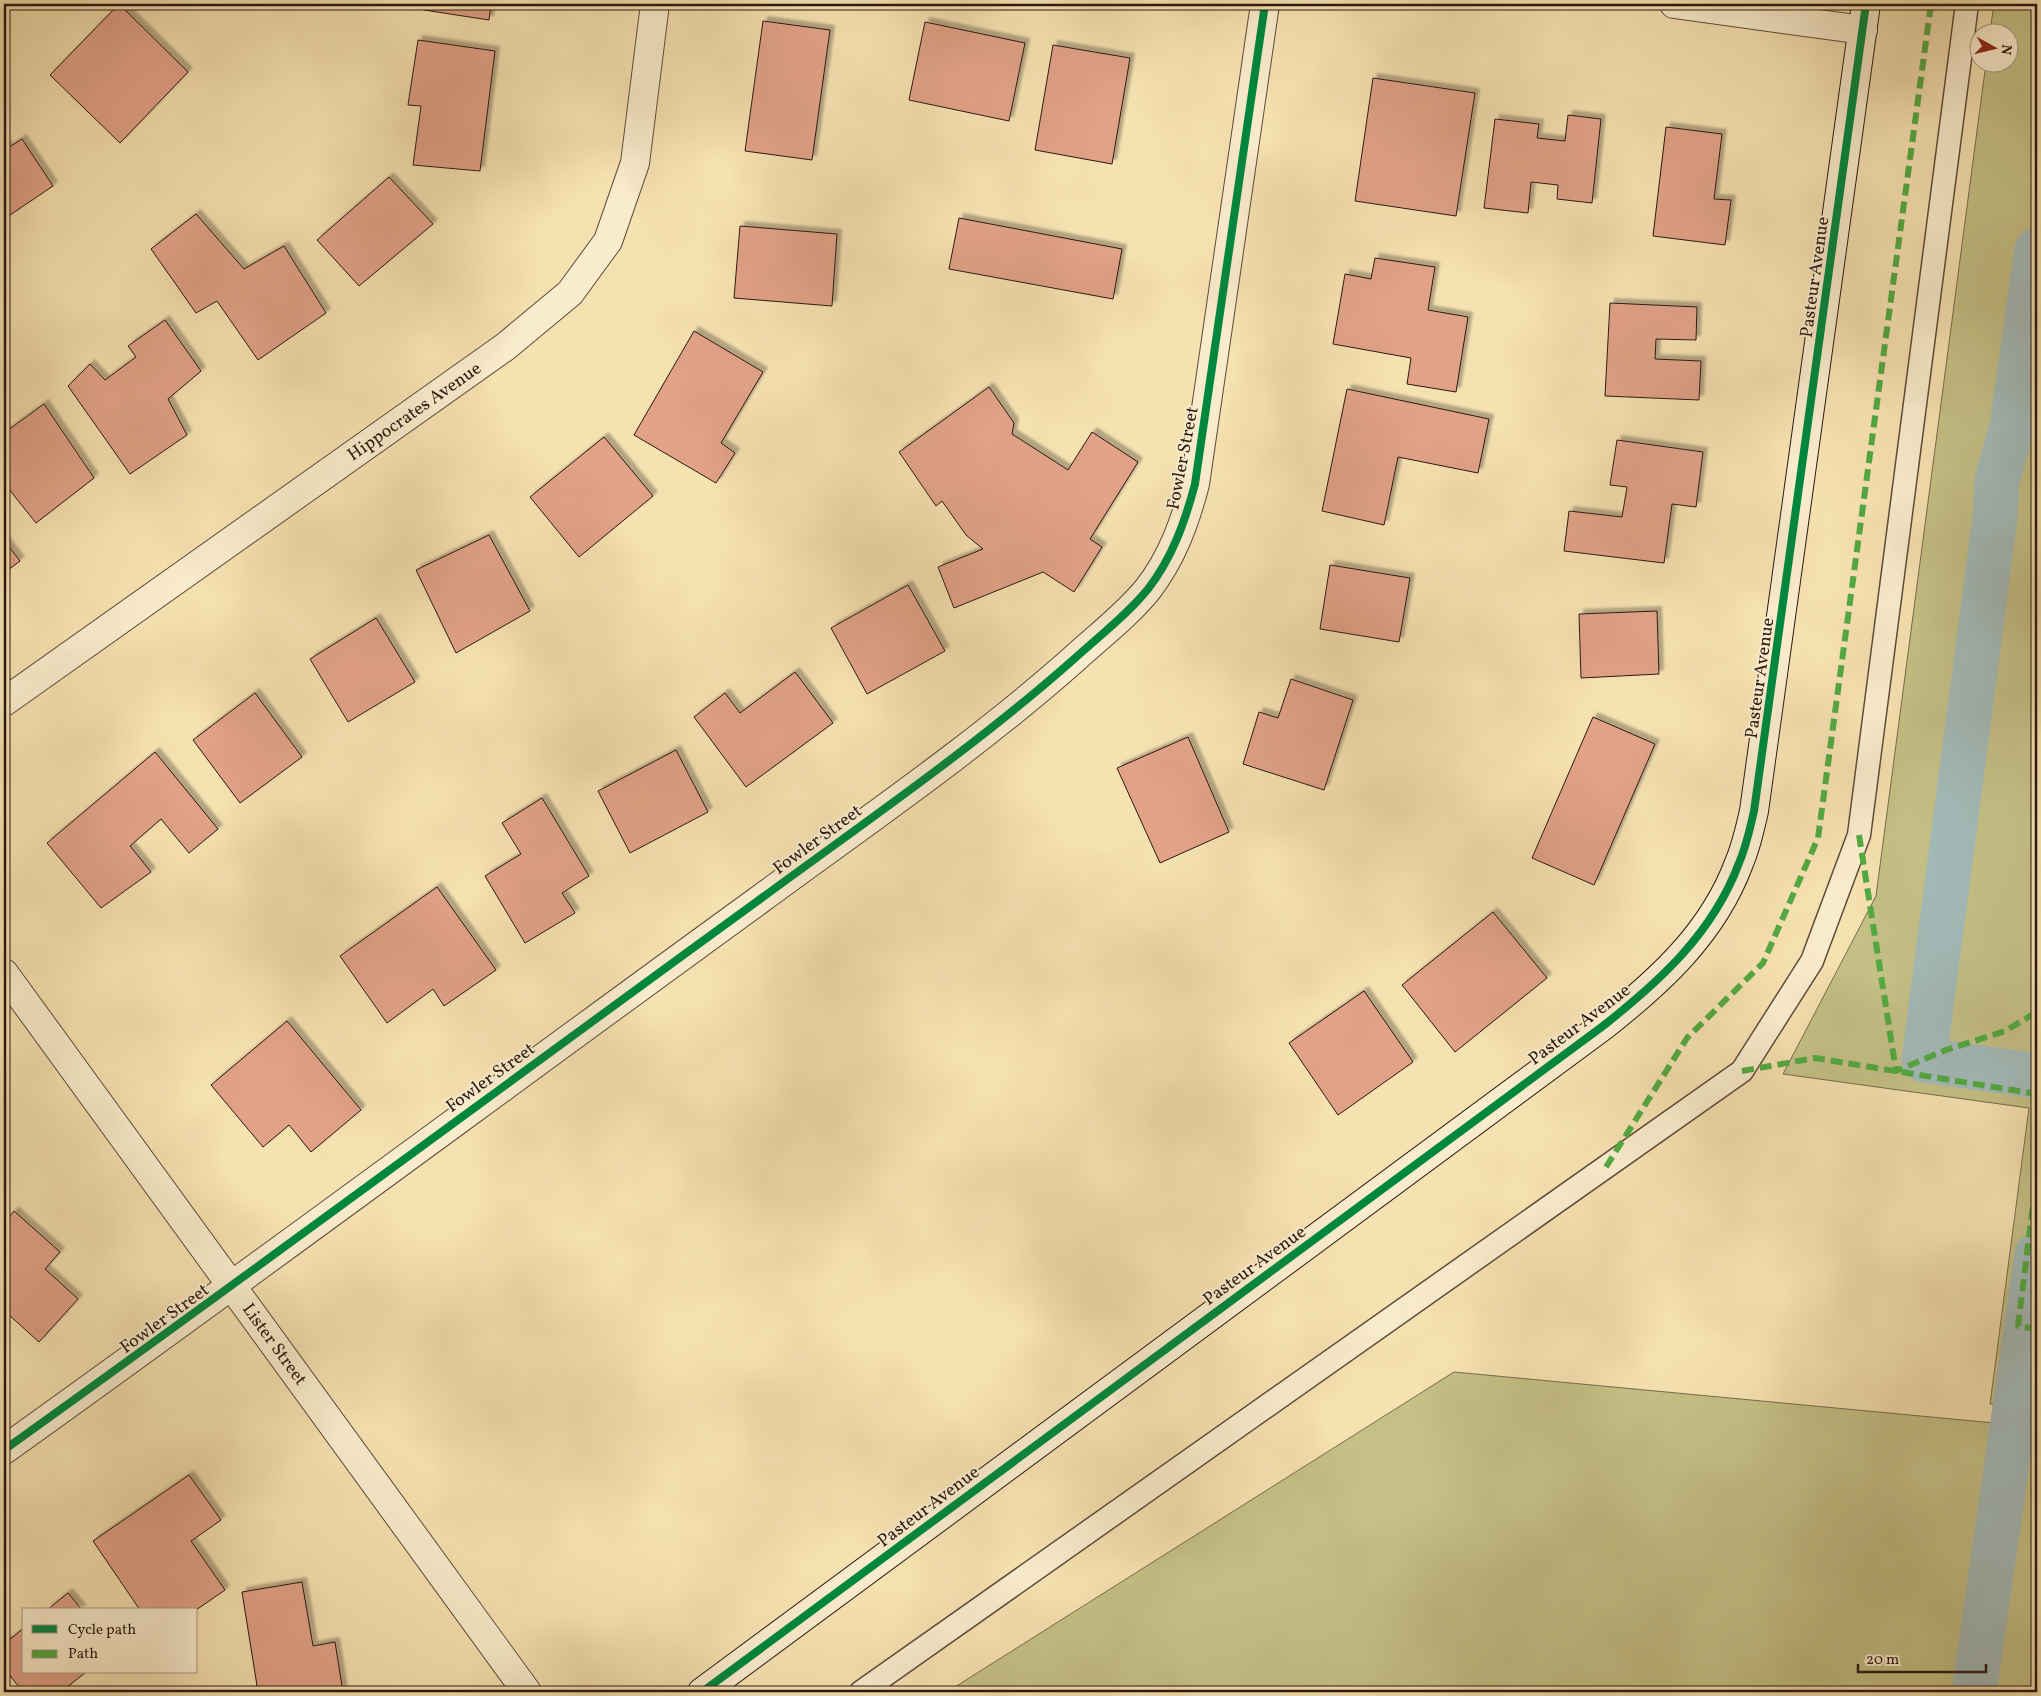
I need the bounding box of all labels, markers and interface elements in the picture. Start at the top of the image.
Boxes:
north arrow [1968,22,2018,72]
text: N [1995,43,2016,56]
street label: Pasteur Avenue [1795,215,1836,339]
street label: Hippocrates Avenue [343,357,487,468]
street label: Fowler Street [1161,404,1206,512]
street label: Pasteur Avenue [1740,616,1781,740]
street label: Fowler Street [768,799,868,881]
street label: Pasteur Avenue [1524,979,1636,1072]
street label: Fowler Street [441,1037,541,1119]
street label: Pasteur Avenue [1198,1220,1312,1312]
street label: Fowler Street [115,1278,215,1360]
street label: Lister Street [235,1299,312,1391]
street label: Pasteur Avenue [873,1461,985,1554]
legend [22,1608,198,1674]
text: Cycle path [68,1620,136,1641]
scale bar [1858,1641,1986,1673]
text: Path [68,1644,98,1665]
text: 20 m [1866,1650,1899,1671]

